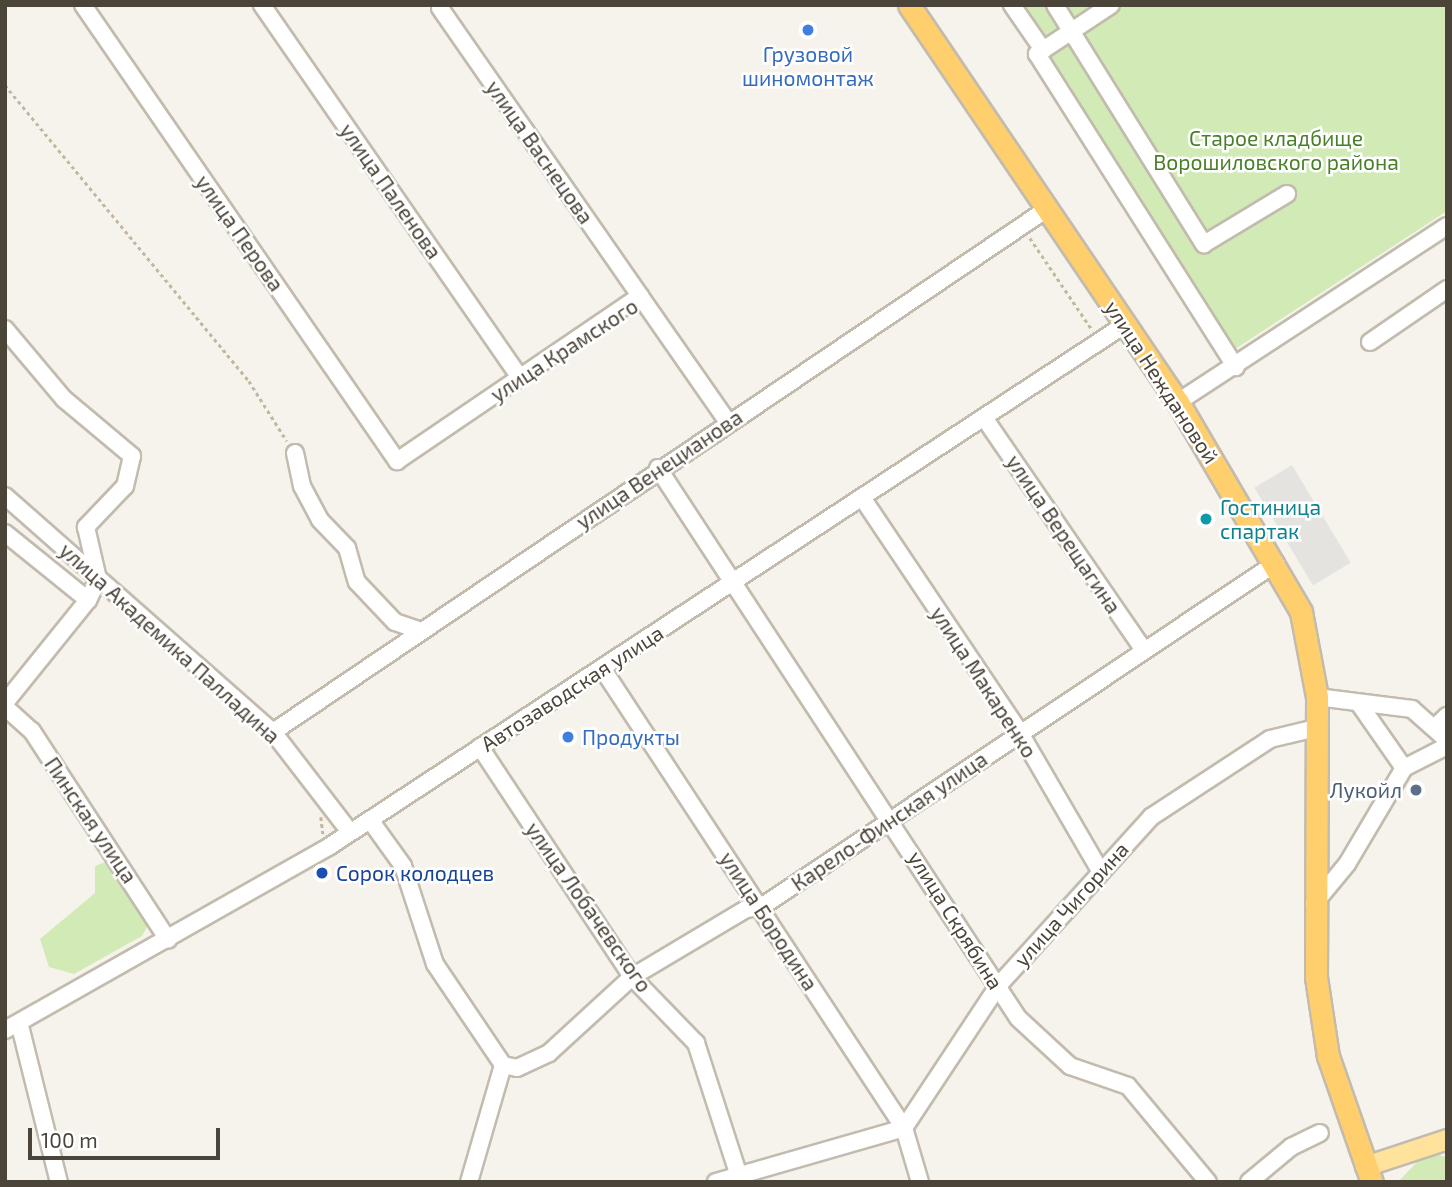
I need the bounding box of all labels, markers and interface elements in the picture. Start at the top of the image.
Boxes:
marker: Грузовой шиномонтаж [800,22,816,38]
place label: Грузовой шиномонтаж [742,41,874,91]
street label: улица Васнецова [481,75,599,229]
street label: улица Паленова [335,118,447,264]
park label: Старое кладбище Ворошиловского района [1153,125,1399,175]
street label: улица Перова [191,170,289,296]
street label: улица Крамского [486,293,642,407]
street label: улица Неждановой [1100,296,1224,468]
street label: улица Венецианова [571,404,747,534]
street label: улица Верещагина [1002,450,1126,618]
place label: Гостиница спартак [1220,494,1321,544]
marker: Гостиница спартак [1198,511,1214,527]
street label: улица Академика Палладина [55,537,285,749]
street label: улица Макаренко [926,602,1042,762]
street label: Автозаводская улица [476,620,668,756]
place label: Продукты [582,724,680,750]
marker: Продукты [560,729,576,745]
street label: Карело-Финская улица [786,746,992,896]
street label: Пинская улица [40,752,142,888]
place label: Лукойл [1330,777,1402,803]
marker: Лукойл [1408,782,1424,798]
street label: улица Лобачевского [521,817,657,997]
street label: улица Чигорина [1009,837,1133,971]
street label: улица Скрябина [903,846,1009,994]
street label: улица Бородина [715,847,823,995]
place label: Сорок колодцев [336,860,494,886]
marker: Сорок колодцев [314,865,330,881]
scale bar [32,1114,224,1158]
text: 100 m [41,1127,98,1152]

